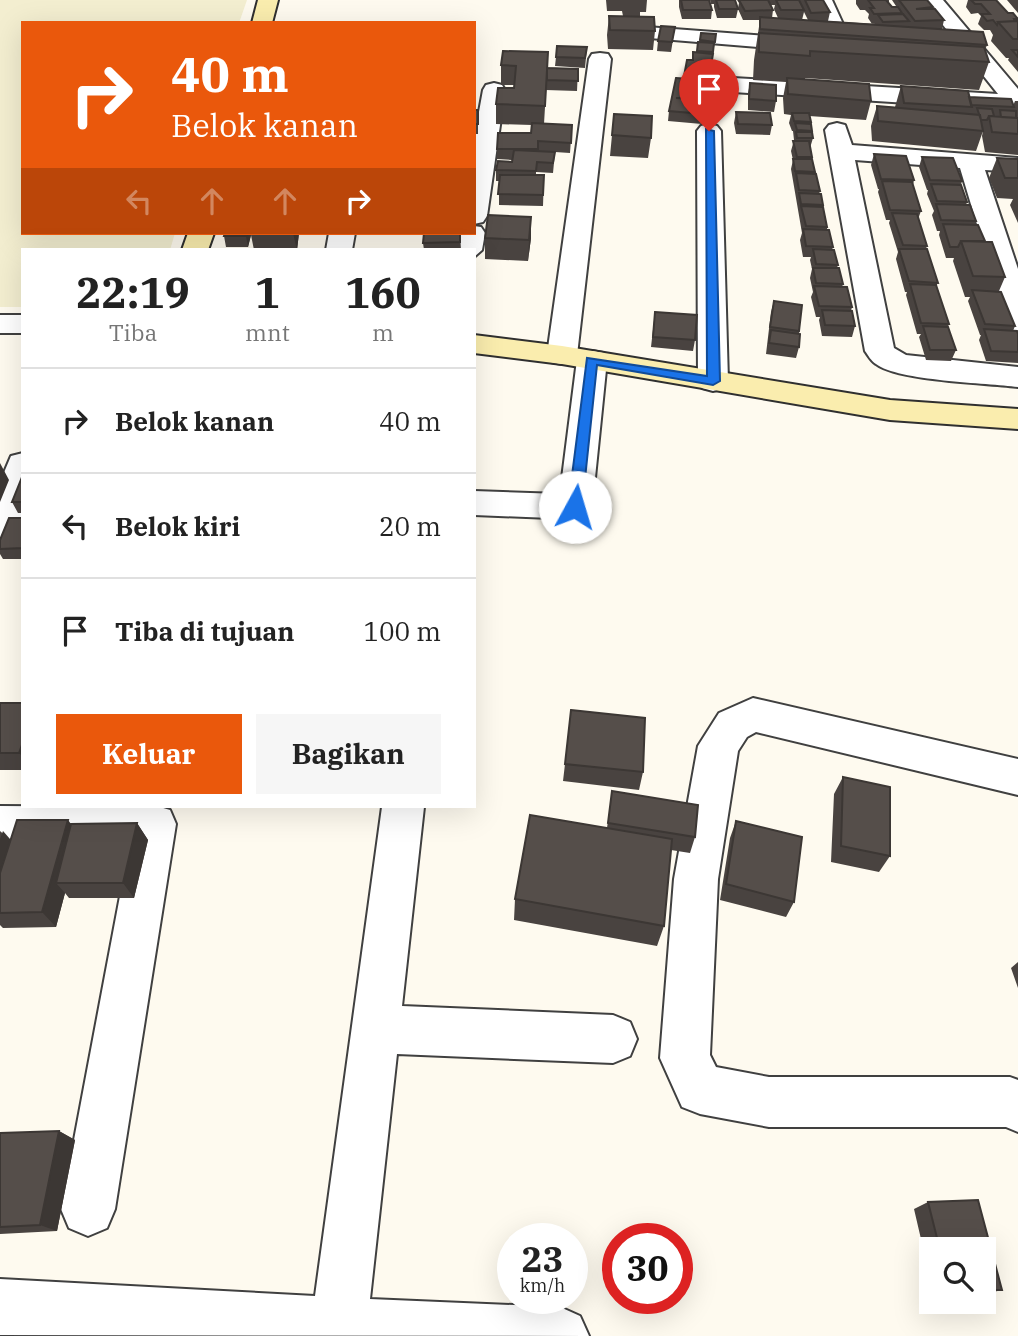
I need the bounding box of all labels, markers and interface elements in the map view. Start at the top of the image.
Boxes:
text: 40 m [171,42,289,105]
icon: right [56,49,147,140]
pin [679,59,739,131]
icon: arrive [690,70,728,108]
text: Belok kanan [171,104,358,146]
icon: left [120,182,158,220]
icon: ahead [193,182,231,220]
icon: ahead [266,182,304,220]
icon: right [339,182,377,220]
text: 22:19 [76,265,190,320]
text: 1 [255,265,280,320]
text: 160 [345,265,421,320]
text: Tiba [109,317,157,347]
text: mnt [245,317,290,347]
text: m [372,317,394,347]
icon: right [56,402,94,440]
text: Belok kanan [115,404,274,438]
text: 40 m [379,404,441,438]
position arrow [538,470,612,544]
icon: left [56,507,94,545]
text: Belok kiri [115,509,240,543]
text: 20 m [379,509,441,543]
icon: arrive [56,612,94,650]
text: Tiba di tujuan [115,614,295,648]
text: 100 m [363,614,441,648]
button: Keluar [56,714,242,794]
button: Bagikan [256,714,441,794]
speed limit sign: 30 [602,1223,693,1314]
text: 23 [521,1236,564,1282]
map controls [919,1237,996,1314]
button: search [919,1237,996,1314]
text: km/h [520,1274,565,1297]

